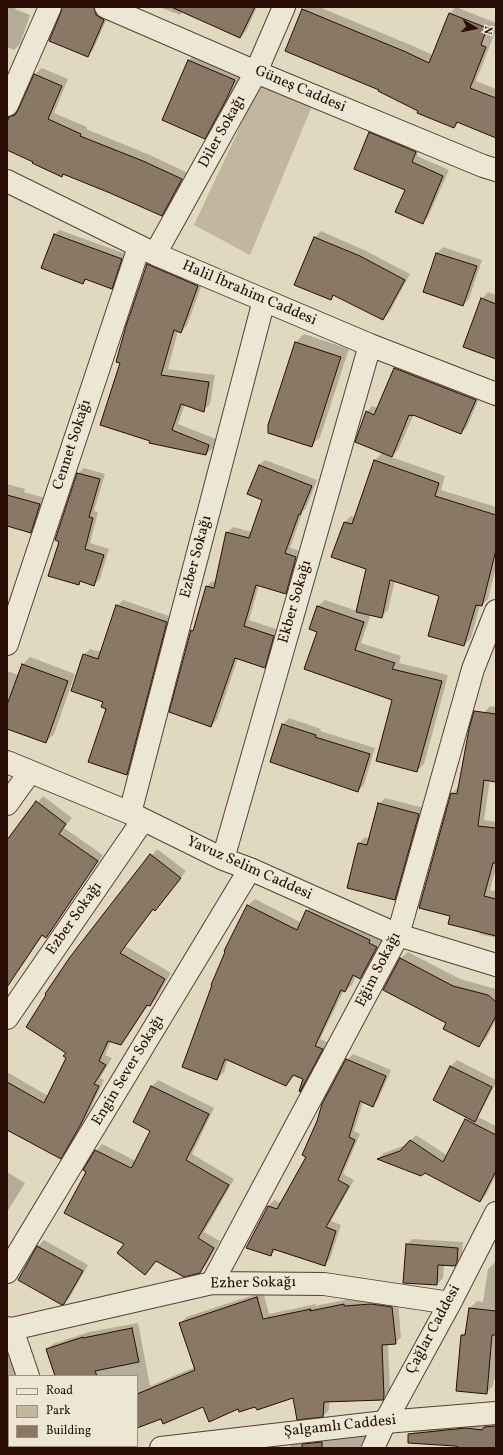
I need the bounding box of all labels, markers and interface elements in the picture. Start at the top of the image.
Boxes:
north arrow [455,8,495,48]
text: N [479,25,495,35]
street label: Güneş Caddesi [252,63,348,117]
street label: Diler Sokağı [196,93,250,171]
street label: Halil İbrahim Caddesi [179,257,319,331]
street label: Cennet Sokağı [50,397,96,493]
street label: Ezber Sokağı [177,514,217,600]
street label: Ekber Sokağı [276,558,316,646]
street label: Yavuz Selim Caddesi [184,833,314,905]
street label: Ezber Sokağı [43,879,107,959]
street label: Eğim Sokağı [353,930,405,1010]
street label: Engin Sever Sokağı [89,1013,169,1129]
street label: Ezher Sokağı [210,1274,296,1294]
street label: Çağlar Caddesi [403,1282,465,1378]
legend [8,1375,138,1447]
text: Road [46,1383,73,1399]
text: Park [46,1403,71,1419]
street label: Şalgamlı Caddesi [283,1412,397,1442]
text: Building [46,1423,91,1439]

